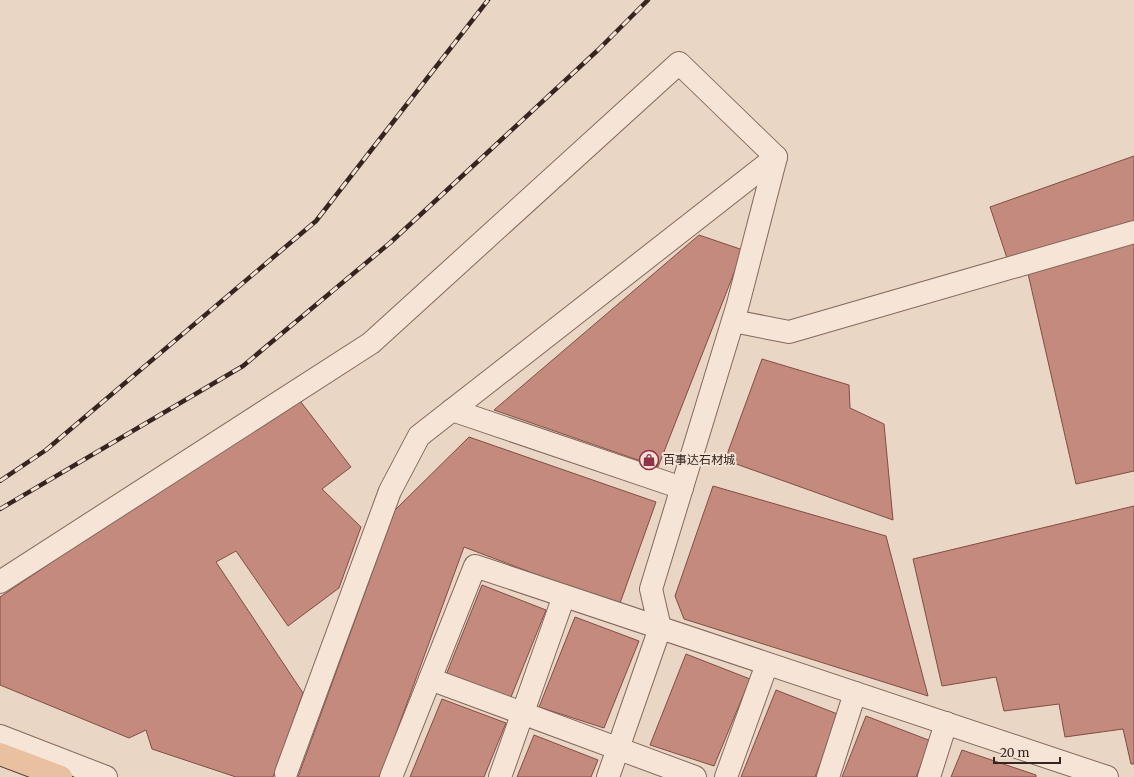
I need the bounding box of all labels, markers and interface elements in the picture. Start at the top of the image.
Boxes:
shop icon: 百事达石材城 [638,449,660,471]
place label: 百事达石材城 [663,452,735,467]
scale bar [994,739,1060,765]
text: 20 m [1000,745,1029,760]

